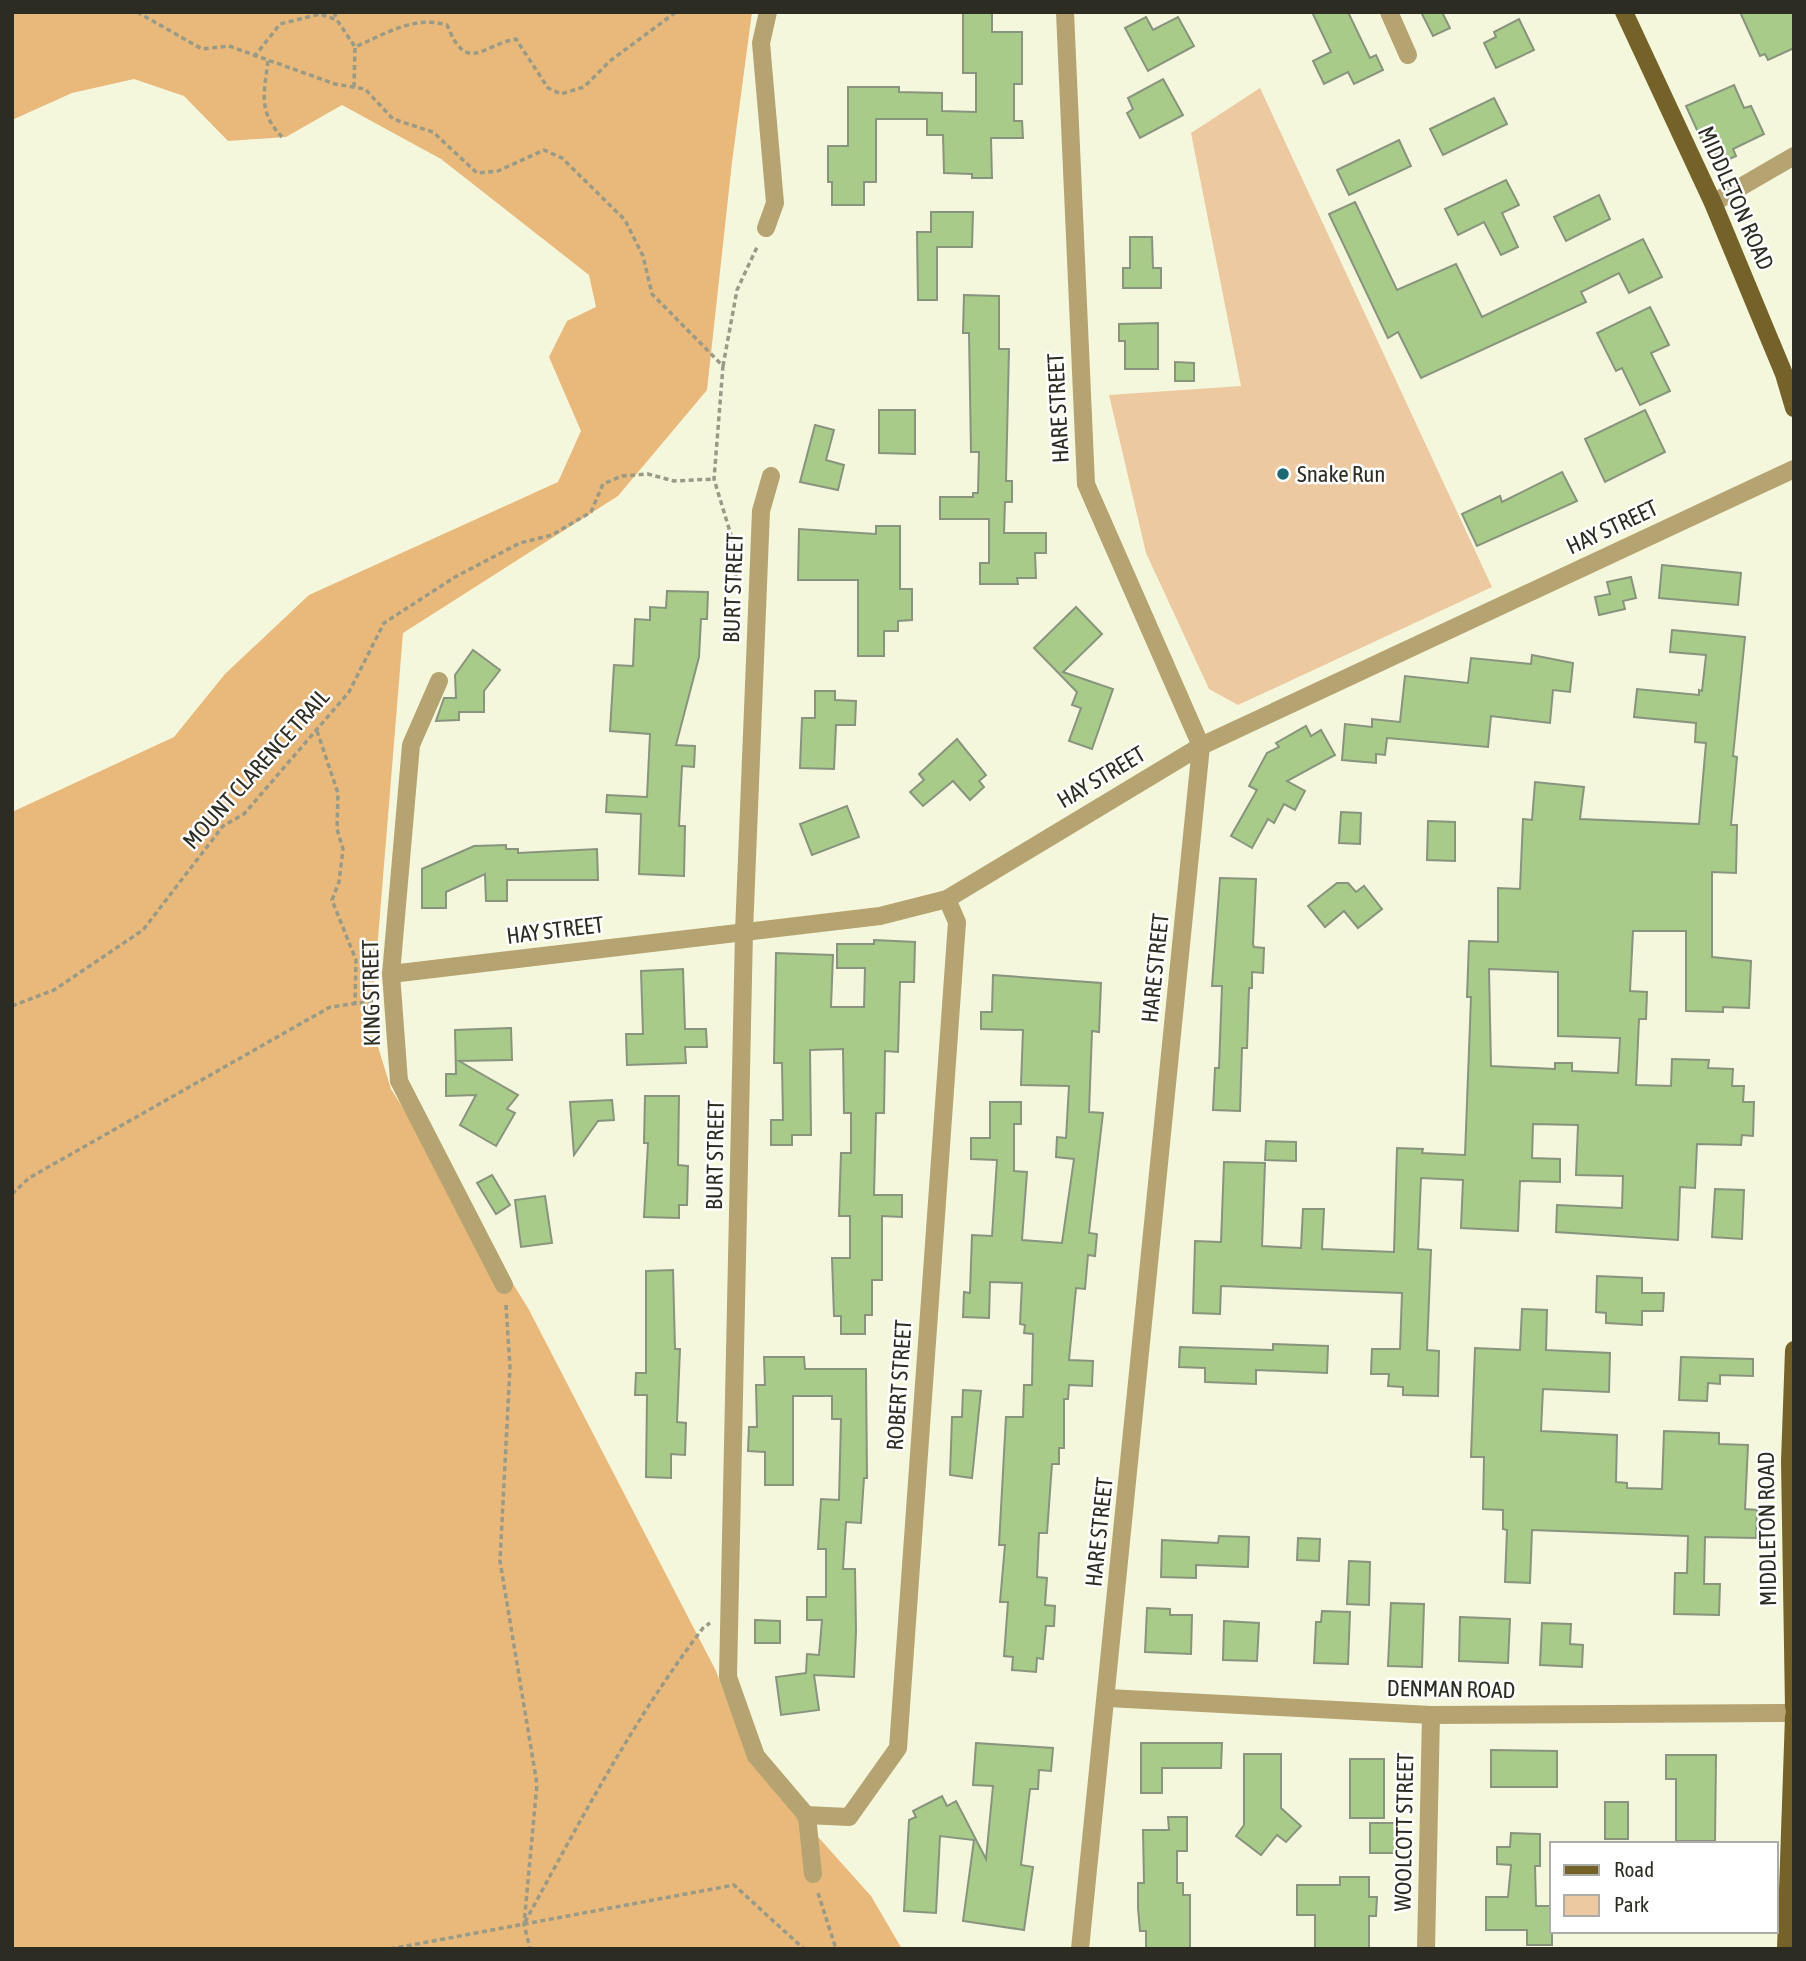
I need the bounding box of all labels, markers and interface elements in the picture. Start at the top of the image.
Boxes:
street label: MIDDLETON ROAD [1693,122,1779,274]
street label: HARE STREET [1042,352,1074,464]
place label: Snake Run [1297,461,1386,487]
marker: Snake Run [1275,466,1291,482]
street label: HAY STREET [1562,495,1662,559]
street label: BURT STREET [718,532,748,644]
street label: MOUNT CLARENCE TRAIL [178,684,334,854]
street label: HAY STREET [1052,741,1150,813]
street label: HAY STREET [505,911,605,949]
street label: HARE STREET [1136,912,1174,1024]
street label: KING STREET [357,939,385,1047]
street label: BURT STREET [701,1100,729,1210]
street label: ROBERT STREET [881,1319,917,1451]
street label: MIDDLETON ROAD [1753,1452,1781,1606]
street label: HARE STREET [1080,1476,1118,1588]
street label: DENMAN ROAD [1387,1675,1515,1703]
street label: WOOLCOTT STREET [1390,1752,1418,1912]
legend [1550,1842,1778,1933]
text: Road [1614,1857,1654,1881]
text: Park [1614,1892,1649,1916]

